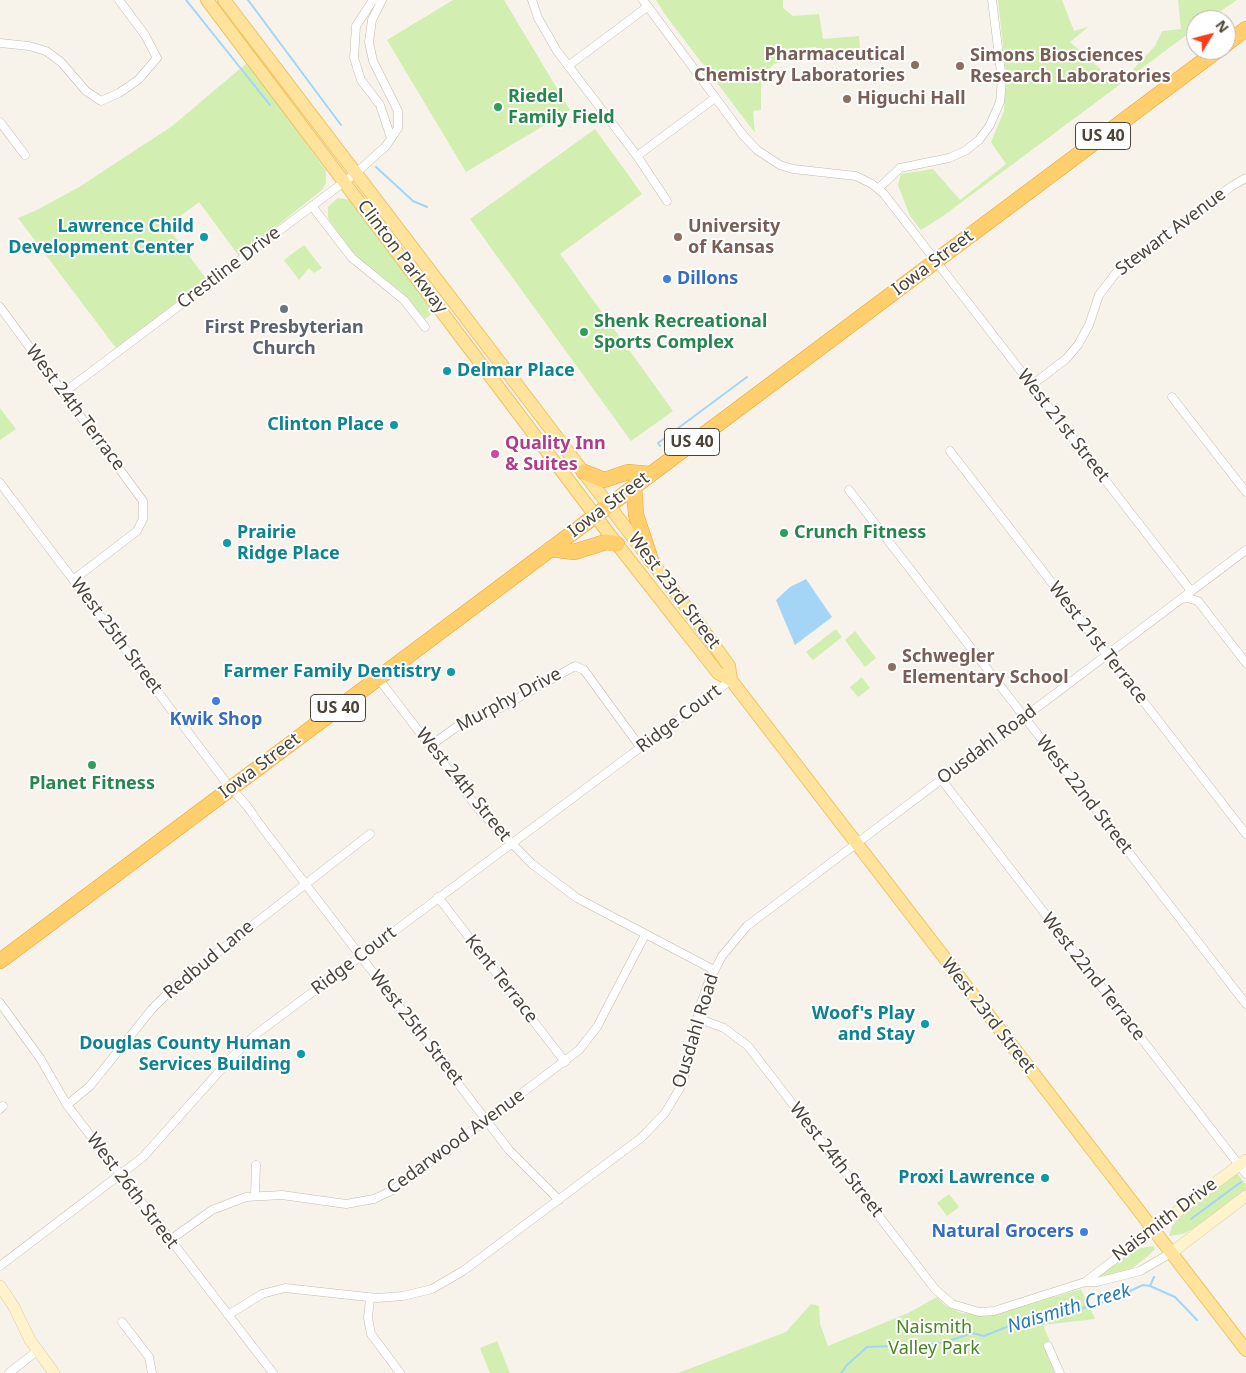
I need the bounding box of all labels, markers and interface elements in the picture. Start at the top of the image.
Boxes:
north arrow [1186,10,1236,60]
text: N [1212,16,1234,37]
place label: Pharmaceutical Chemistry Laboratories [694,44,905,86]
place label: Simons Biosciences Research Laboratories [970,45,1171,88]
marker: Pharmaceutical Chemistry Laboratories [909,59,921,71]
marker: Simons Biosciences Research Laboratories [954,60,966,72]
place label: Riedel Family Field [508,86,615,128]
place label: Higuchi Hall [857,88,966,110]
marker: Higuchi Hall [841,93,853,105]
marker: Riedel Family Field [492,101,504,113]
road number: US 40 [1076,122,1130,150]
street label: Stewart Avenue [1112,184,1230,280]
street label: Clinton Parkway [352,196,452,318]
place label: Lawrence Child Development Center [8,216,194,258]
place label: University of Kansas [688,216,780,258]
street label: Crestline Drive [173,222,285,314]
street label: Iowa Street [888,226,978,300]
marker: Lawrence Child Development Center [198,231,210,243]
marker: University of Kansas [672,231,684,243]
place label: Dillons [677,268,738,290]
marker: Dillons [661,273,673,285]
marker: First Presbyterian Church [278,303,290,315]
place label: Shenk Recreational Sports Complex [594,311,767,354]
place label: First Presbyterian Church [204,317,364,359]
marker: Shenk Recreational Sports Complex [578,326,590,338]
street label: West 24th Terrace [21,341,129,475]
place label: Delmar Place [457,360,575,382]
marker: Delmar Place [441,365,453,377]
street label: West 21st Street [1012,365,1114,487]
place label: Clinton Place [267,414,384,436]
marker: Clinton Place [388,419,400,431]
road number: US 40 [664,428,720,456]
place label: Quality Inn & Suites [505,433,606,476]
marker: Quality Inn & Suites [489,448,501,460]
street label: Iowa Street [564,468,654,542]
place label: Prairie Ridge Place [237,522,340,564]
place label: Crunch Fitness [794,522,926,544]
marker: Crunch Fitness [778,527,790,539]
street label: West 23rd Street [623,529,725,653]
marker: Prairie Ridge Place [221,537,233,549]
street label: West 25th Street [65,574,167,698]
street label: West 21st Terrace [1044,578,1152,708]
place label: Schwegler Elementary School [902,646,1069,689]
place label: Farmer Family Dentistry [223,661,441,683]
marker: Schwegler Elementary School [886,661,898,673]
street label: Murphy Drive [453,663,565,737]
marker: Farmer Family Dentistry [445,666,457,678]
street label: Ridge Court [633,680,725,758]
road number: US 40 [310,694,366,721]
marker: Kwik Shop [210,695,222,707]
street label: Ousdahl Road [933,701,1041,789]
place label: Kwik Shop [170,709,262,731]
street label: West 24th Street [411,724,515,846]
street label: Iowa Street [215,729,305,803]
street label: West 22nd Street [1031,732,1137,858]
marker: Planet Fitness [86,759,98,771]
place label: Planet Fitness [29,773,155,795]
street label: West 22nd Terrace [1036,909,1150,1045]
street label: Redbud Lane [159,916,259,1004]
street label: Ridge Court [308,922,400,1000]
street label: Kent Terrace [460,931,542,1027]
street label: West 23rd Street [936,954,1040,1078]
street label: West 25th Street [365,966,467,1090]
street label: Ousdahl Road [668,971,724,1091]
place label: Woof's Play and Stay [812,1003,915,1046]
marker: Woof's Play and Stay [919,1018,931,1030]
place label: Douglas County Human Services Building [79,1033,291,1076]
marker: Douglas County Human Services Building [295,1048,307,1060]
street label: Cedarwood Avenue [383,1085,529,1199]
street label: West 24th Street [785,1098,887,1222]
street label: West 26th Street [81,1129,183,1253]
place label: Proxi Lawrence [898,1167,1035,1189]
marker: Proxi Lawrence [1039,1172,1051,1184]
street label: Naismith Drive [1108,1174,1222,1266]
place label: Natural Grocers [931,1221,1074,1243]
marker: Natural Grocers [1078,1226,1090,1238]
water label: Naismith Creek [1005,1279,1133,1339]
park label: Naismith Valley Park [888,1317,980,1360]

